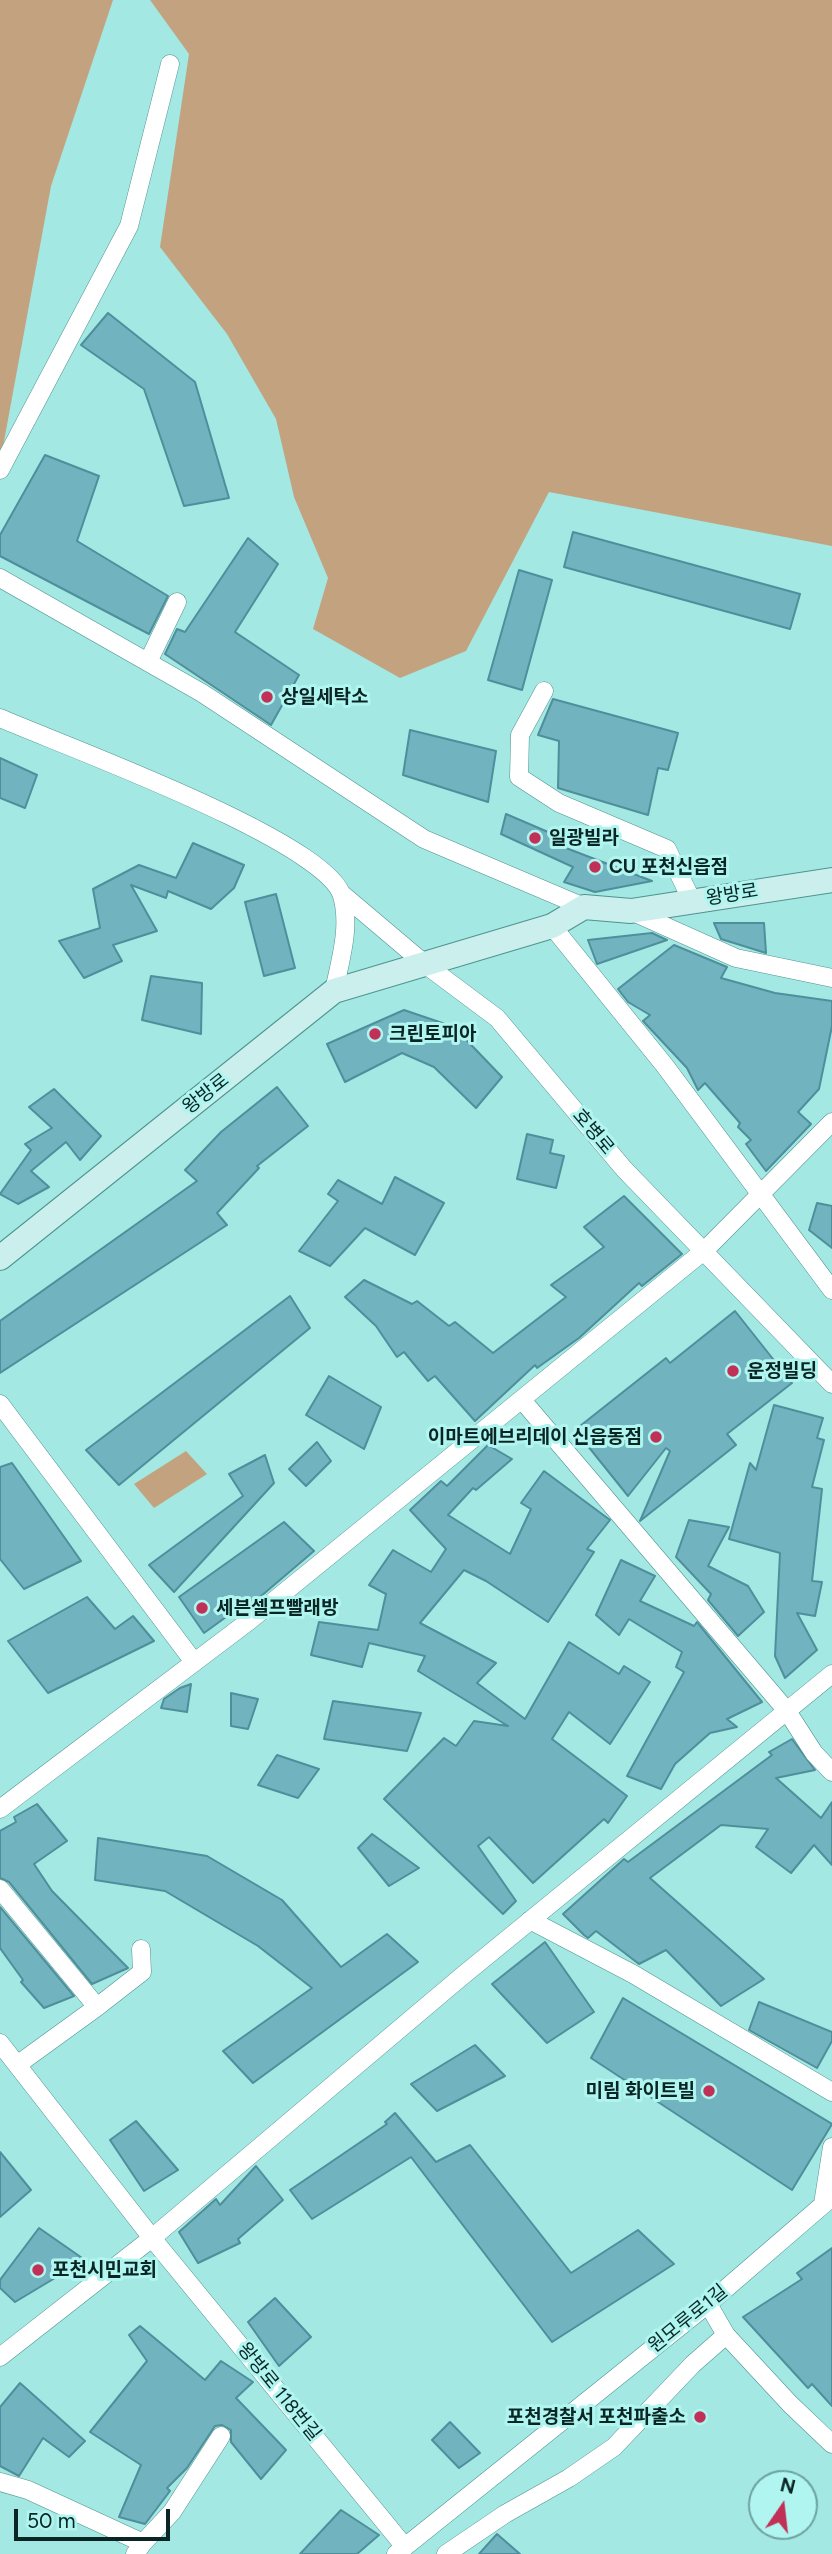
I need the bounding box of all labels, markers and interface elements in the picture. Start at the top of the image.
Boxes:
place label: 상일세탁소 [281,686,368,708]
marker: 상일세탁소 [259,689,275,705]
place label: 일광빌라 [549,827,619,849]
marker: 일광빌라 [527,830,543,846]
place label: CU 포천신읍점 [609,856,728,878]
marker: CU 포천신읍점 [587,859,603,875]
street label: 왕방로 [704,880,760,910]
place label: 크린토피아 [389,1023,476,1045]
marker: 크린토피아 [367,1026,383,1042]
street label: 왕방로 [178,1069,234,1119]
street label: 호병로 [567,1105,619,1159]
place label: 운정빌딩 [747,1360,817,1382]
marker: 운정빌딩 [725,1363,741,1379]
place label: 이마트에브리데이 신읍동점 [428,1426,642,1448]
marker: 이마트에브리데이 신읍동점 [648,1429,664,1445]
place label: 세븐셀프빨래방 [216,1597,338,1619]
marker: 세븐셀프빨래방 [194,1600,210,1616]
place label: 미림 화이트빌 [586,2080,695,2102]
marker: 미림 화이트빌 [701,2083,717,2099]
place label: 포천시민교회 [52,2259,157,2281]
marker: 포천시민교회 [30,2262,46,2278]
street label: 원모루로1길 [644,2280,732,2358]
street label: 왕방로 118번길 [233,2338,325,2446]
place label: 포천경찰서 포천파출소 [507,2406,686,2428]
marker: 포천경찰서 포천파출소 [692,2409,708,2425]
north arrow [748,2470,818,2540]
text: N [778,2473,798,2499]
scale bar [18,2494,173,2538]
text: 50 m [27,2508,76,2533]

